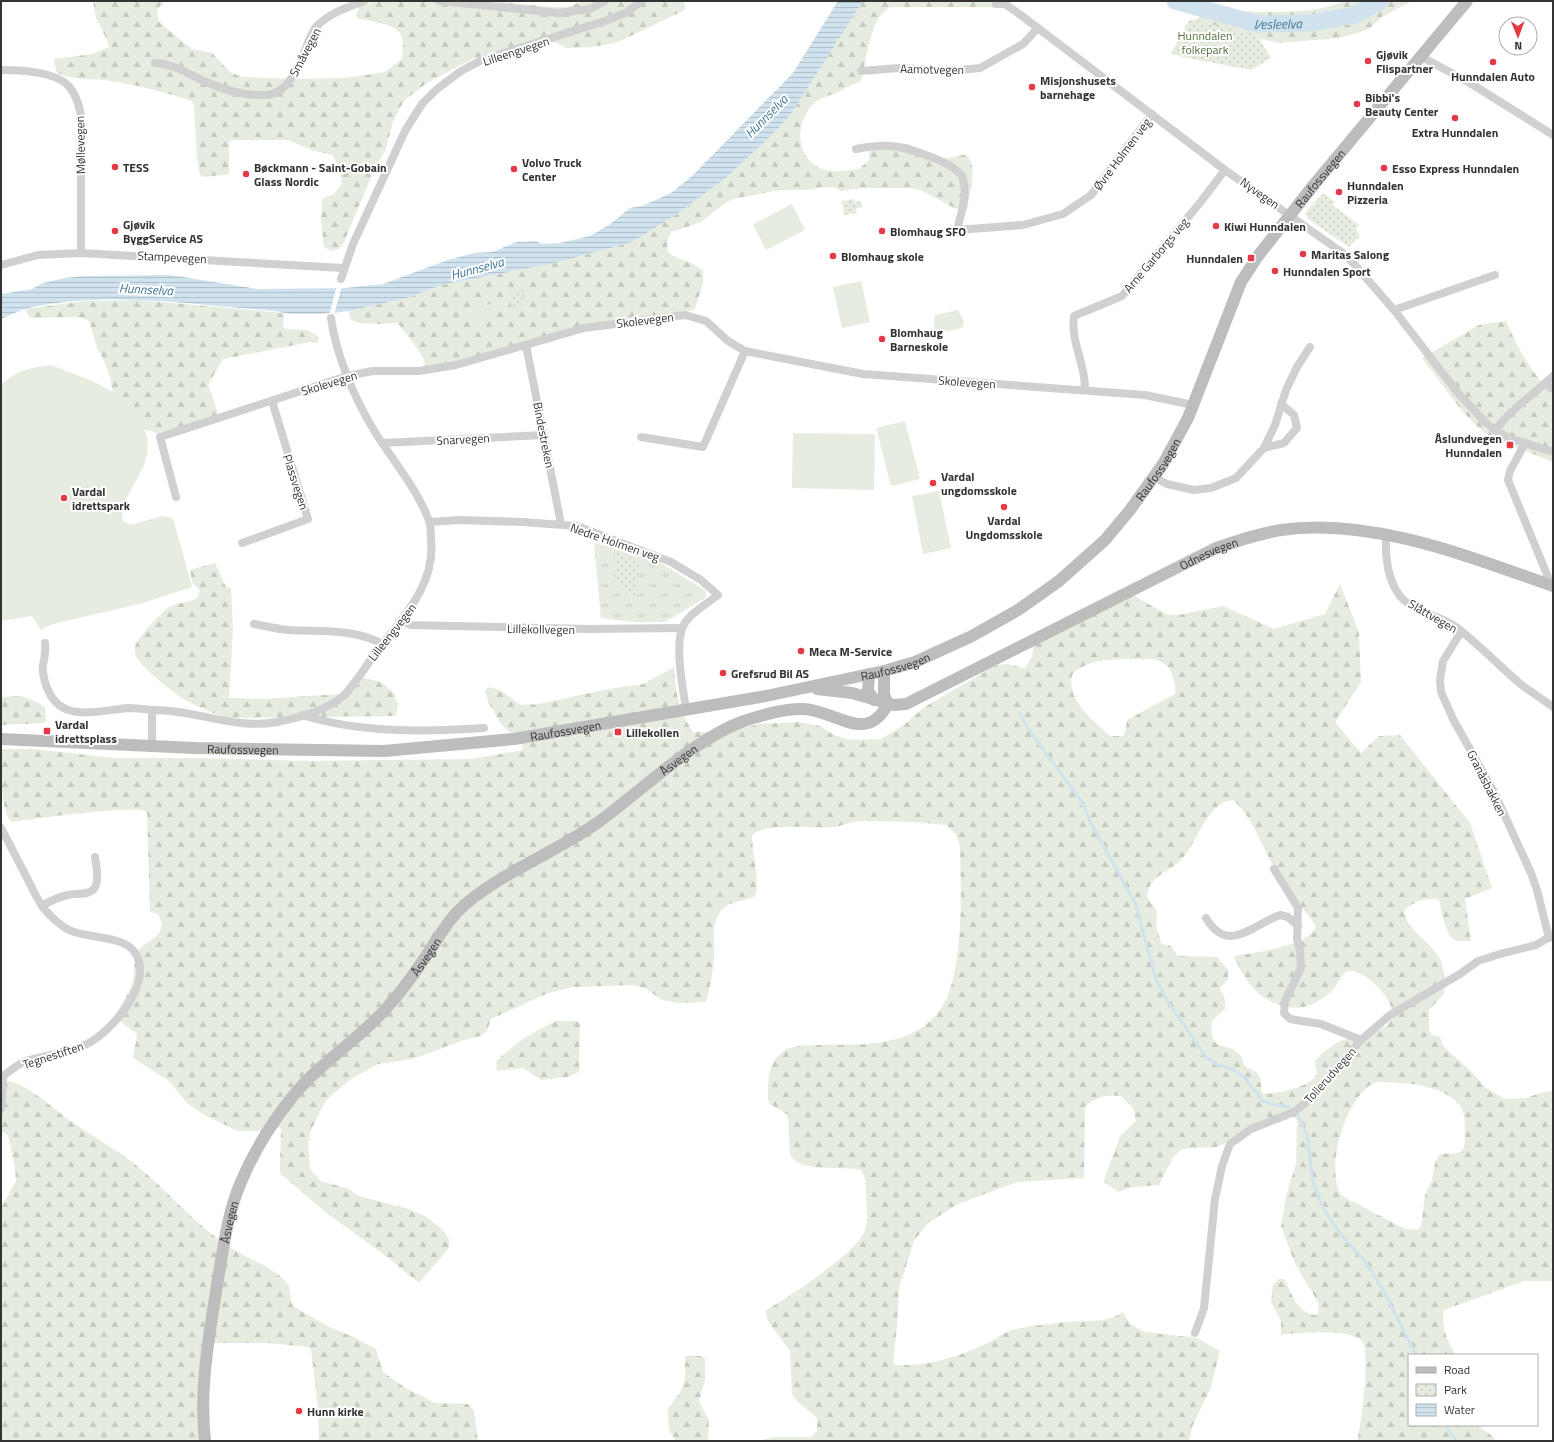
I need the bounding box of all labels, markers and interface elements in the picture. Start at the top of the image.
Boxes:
water label: Vesleelva [1251,13,1304,35]
north arrow [1498,16,1538,56]
street label: Småvegen [284,24,326,80]
park label: Hunndalen folkepark [1178,26,1233,59]
street label: Lilleengvegen [480,31,552,71]
text: N [1514,38,1522,54]
place label: Gjøvik Flispartner [1376,45,1434,78]
marker: Gjøvik Flispartner [1363,56,1373,66]
marker: Hunndalen Auto [1488,57,1498,67]
street label: Aamotvegen [900,59,964,79]
place label: Hunndalen Auto [1451,67,1535,86]
place label: Misjonshusets barnehage [1040,71,1116,104]
marker: Misjonshusets barnehage [1027,82,1037,92]
place label: Bibbi's Beauty Center [1365,88,1439,121]
water label: Hunnselva [740,89,793,142]
marker: Bibbi's Beauty Center [1352,99,1362,109]
marker: Extra Hunndalen [1450,113,1460,123]
street label: Øvre Holmen veg [1088,114,1156,194]
street label: Møllevegen [70,116,90,174]
place label: Extra Hunndalen [1412,123,1498,142]
street label: Raufossvegen [1290,144,1350,212]
place label: Volvo Truck Center [522,153,583,186]
place label: TESS [123,158,149,177]
place label: Bøckmann - Saint-Gobain Glass Nordic [254,158,387,191]
place label: Esso Express Hunndalen [1392,159,1519,178]
marker: TESS [110,162,120,172]
marker: Esso Express Hunndalen [1379,163,1389,173]
marker: Volvo Truck Center [509,164,519,174]
marker: Bøckmann - Saint-Gobain Glass Nordic [241,169,251,179]
street label: Nyvegen [1236,173,1284,213]
place label: Hunndalen Pizzeria [1347,176,1404,209]
marker: Hunndalen Pizzeria [1334,187,1344,197]
street label: Arne Garborgs veg [1119,213,1193,297]
place label: Gjøvik ByggService AS [123,215,203,248]
place label: Kiwi Hunndalen [1224,217,1306,236]
marker: Kiwi Hunndalen [1211,221,1221,231]
place label: Blomhaug SFO [890,222,966,241]
marker: Gjøvik ByggService AS [110,226,120,236]
marker: Blomhaug SFO [877,226,887,236]
place label: Maritas Salong [1311,245,1390,264]
street label: Stampevegen [137,246,207,268]
place label: Blomhaug skole [841,247,924,266]
place label: Hunndalen [1186,249,1243,268]
marker: Maritas Salong [1298,249,1308,259]
water label: Hunnselva [448,251,507,285]
marker: Blomhaug skole [828,251,838,261]
marker: Hunndalen [1246,253,1256,263]
place label: Hunndalen Sport [1283,262,1371,281]
marker: Hunndalen Sport [1270,266,1280,276]
water label: Hunnselva [118,278,175,300]
street label: Skolevegen [615,307,675,333]
place label: Blomhaug Barneskole [890,323,948,356]
marker: Blomhaug Barneskole [877,334,887,344]
street label: Skolevegen [299,365,359,401]
street label: Skolevegen [938,371,996,393]
street label: Bindestreken [528,400,560,470]
street label: Snarvegen [436,428,490,450]
place label: Åslundvegen Hunndalen [1435,429,1502,462]
street label: Raufossvegen [1130,434,1185,505]
marker: Åslundvegen Hunndalen [1505,440,1515,450]
street label: Plassvegen [278,452,314,512]
place label: Vardal ungdomsskole [941,467,1017,500]
marker: Vardal ungdomsskole [928,478,938,488]
place label: Vardal idrettspark [72,482,131,515]
marker: Vardal idrettspark [59,493,69,503]
marker: Vardal Ungdomsskole [999,502,1009,512]
place label: Vardal Ungdomsskole [965,511,1043,544]
street label: Nedre Holmen veg [568,518,662,566]
street label: Odnesvegen [1176,532,1240,575]
street label: Slåttvegen [1405,594,1461,638]
street label: Lilleengvegen [363,599,421,665]
street label: Lillekollvegen [507,619,575,639]
place label: Meca M-Service [809,642,892,661]
marker: Meca M-Service [796,646,806,656]
street label: Raufossvegen [859,647,933,685]
place label: Grefsrud Bil AS [731,664,810,683]
marker: Grefsrud Bil AS [718,668,728,678]
place label: Vardal idrettsplass [55,715,117,748]
street label: Raufossvegen [529,715,602,746]
place label: Lillekollen [626,723,679,742]
marker: Vardal idrettsplass [42,726,52,736]
marker: Lillekollen [613,727,623,737]
street label: Raufossvegen [207,739,279,759]
street label: Åsvegen [655,739,701,780]
street label: Granåsbakken [1462,747,1512,819]
street label: Åsvegen [406,933,445,980]
street label: Tegnestiften [20,1036,86,1074]
street label: Tollerudvegen [1299,1042,1361,1108]
street label: Åsvegen [215,1198,243,1245]
legend [1408,1354,1538,1426]
text: Road [1444,1360,1470,1379]
text: Park [1444,1380,1467,1399]
text: Water [1444,1400,1475,1419]
place label: Hunn kirke [307,1402,364,1421]
marker: Hunn kirke [294,1406,304,1416]

